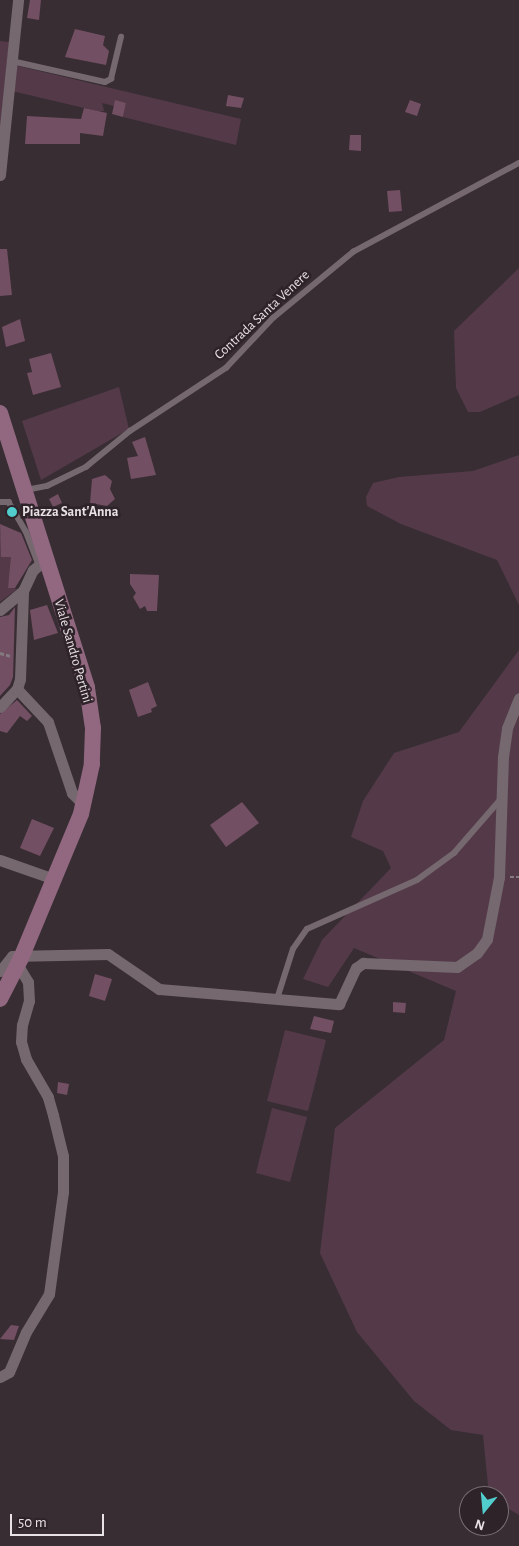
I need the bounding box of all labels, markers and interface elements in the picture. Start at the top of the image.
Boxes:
street label: Contrada Santa Venere [211,267,313,363]
place label: Piazza Sant'Anna [22,504,118,520]
marker: Piazza Sant'Anna [6,506,18,518]
street label: Viale Sandro Pertini [50,597,96,705]
north arrow [459,1486,509,1536]
scale bar [12,1504,106,1536]
text: 50 m [18,1515,47,1530]
text: N [473,1516,487,1533]

